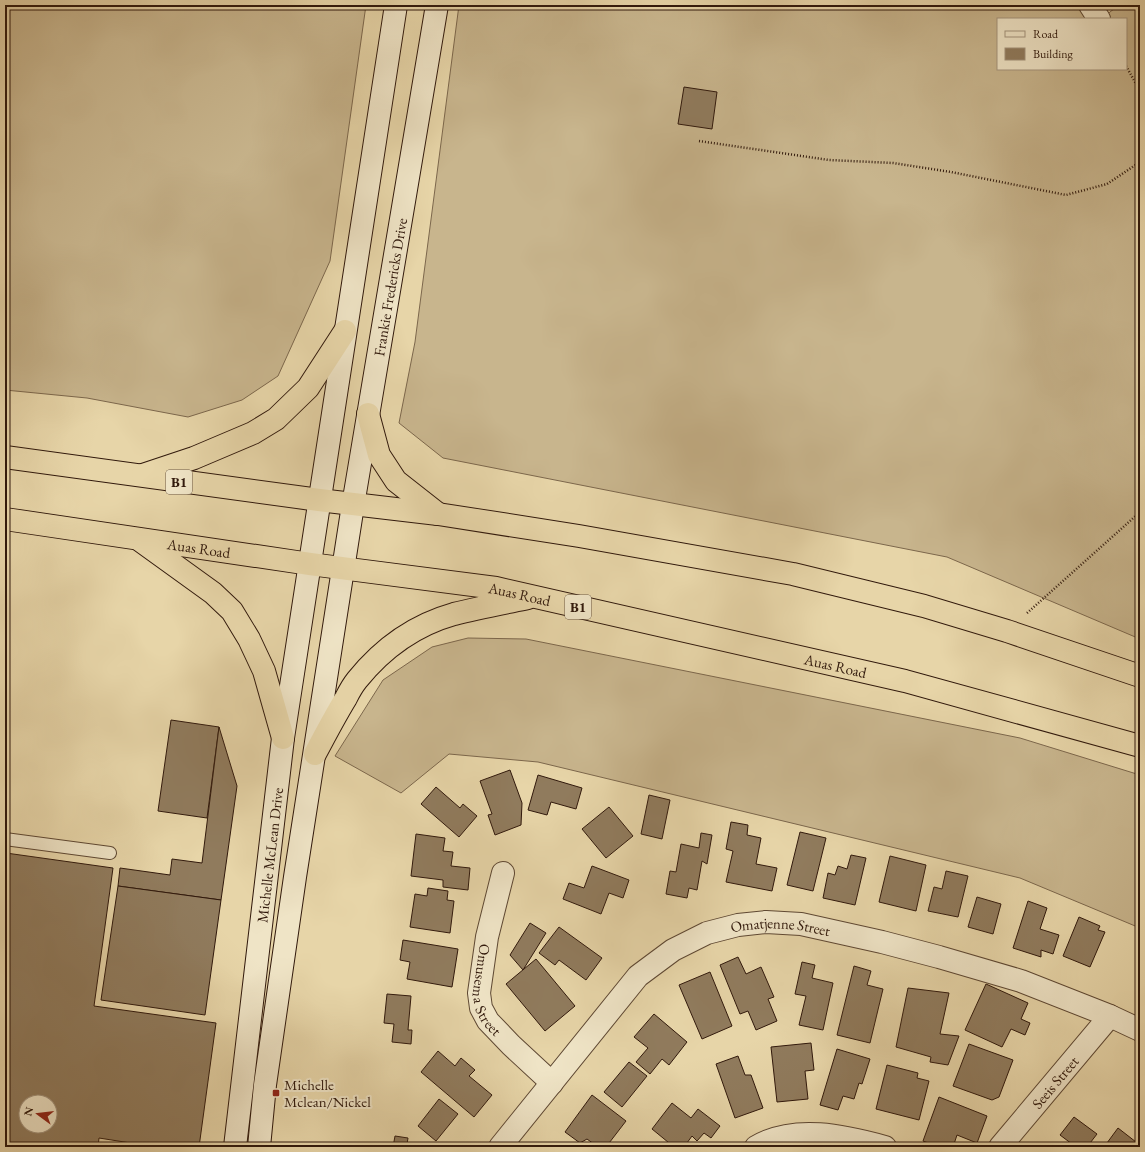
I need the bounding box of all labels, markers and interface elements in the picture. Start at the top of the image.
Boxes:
legend [997,18,1127,70]
text: Road [1033,26,1059,42]
text: Building [1033,46,1074,62]
street label: Frankie Fredericks Drive [369,216,411,358]
road number: B1 [166,470,192,494]
street label: Auas Road [165,533,232,562]
street label: Auas Road [486,577,553,610]
road number: B1 [565,595,591,619]
street label: Auas Road [801,649,869,682]
street label: Michelle McLean Drive [252,786,287,924]
street label: Omatjenne Street [728,912,832,940]
street label: Omusema Street [469,943,506,1040]
street label: Seeis Street [1027,1051,1082,1112]
place label: Michelle Mclean/Nickel [284,1075,371,1111]
marker: Michelle Mclean/Nickel [271,1088,281,1098]
north arrow [18,1094,58,1134]
text: N [20,1105,36,1118]

